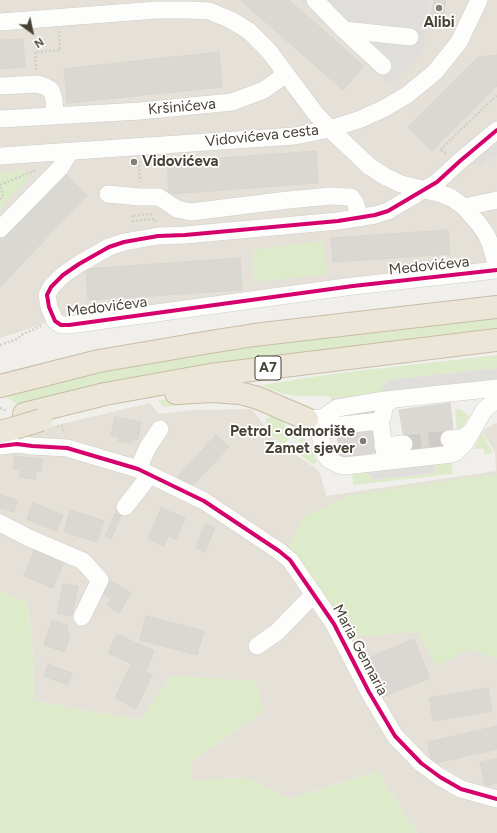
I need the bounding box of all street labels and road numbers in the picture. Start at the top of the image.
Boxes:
street label: Kršinićeva [147,95,217,119]
street label: Vidovićeva cesta [204,121,320,151]
street label: Medovićeva [388,253,470,279]
street label: Medovićeva [66,293,148,321]
road number: A7 [255,356,281,380]
street label: Maria Gennaria [328,601,392,699]

